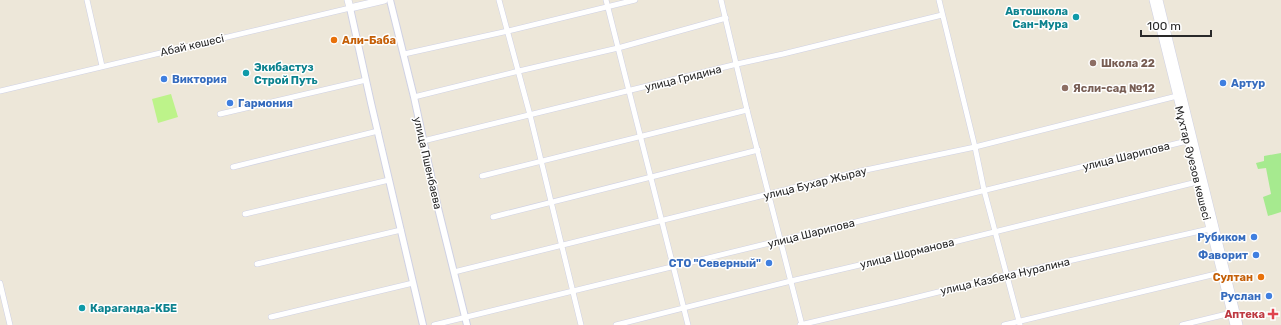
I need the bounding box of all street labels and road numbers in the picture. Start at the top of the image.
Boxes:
street label: Абай көшесі [159,32,225,59]
street label: улица Гридина [643,63,723,94]
street label: Мұхтар Әуезов көшесі [1172,105,1213,222]
street label: улица Пшенбаева [411,116,444,211]
street label: улица Шарипова [1081,139,1171,174]
street label: улица Бухар Жырау [762,164,868,203]
street label: улица Шарипова [766,216,856,251]
street label: улица Шорманова [859,235,956,271]
street label: улица Казбека Нуралина [939,255,1071,298]

